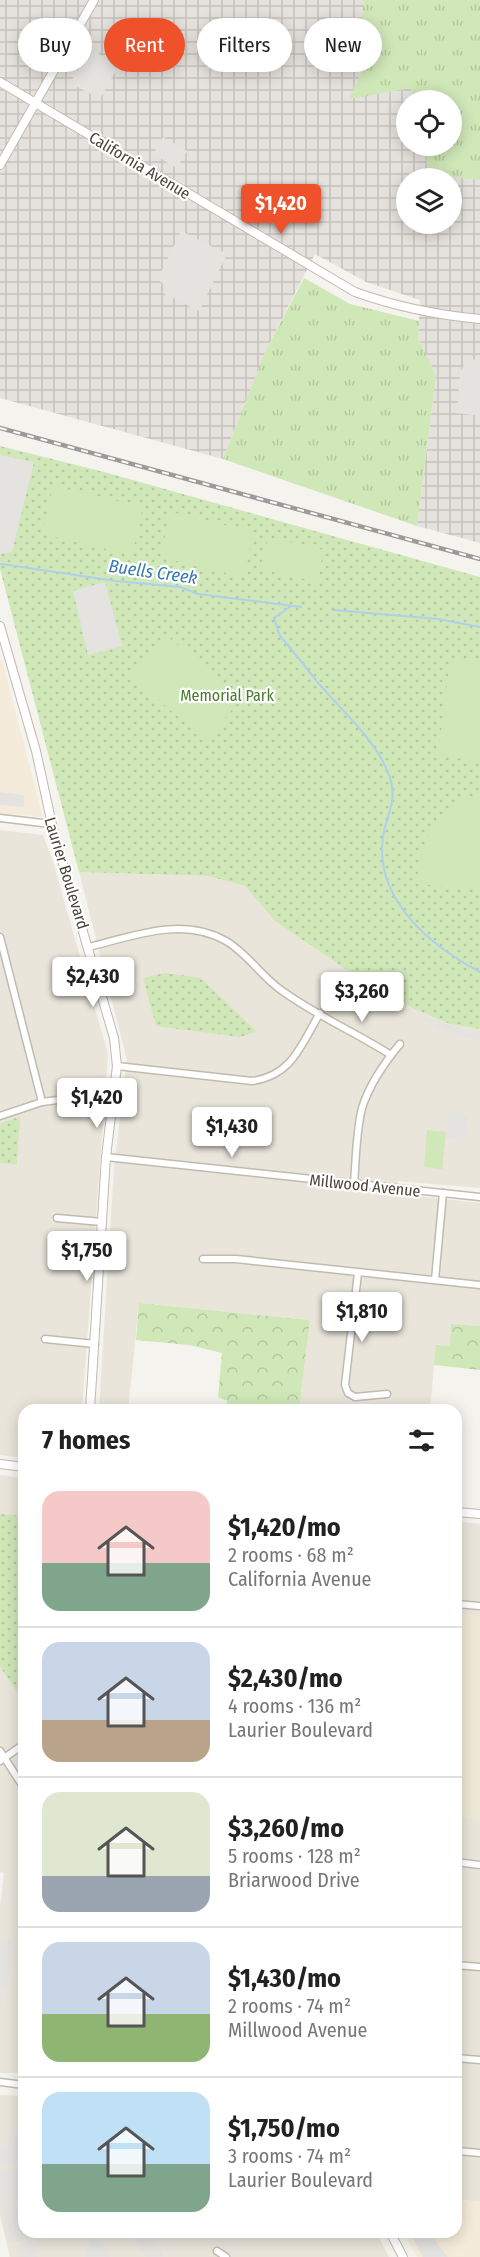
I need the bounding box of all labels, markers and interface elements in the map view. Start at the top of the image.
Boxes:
chip: Buy [18,18,92,72]
chip: Rent [104,18,185,72]
chip: Filters [197,18,292,72]
chip: New [304,18,382,72]
map controls [396,90,462,234]
button: locate [396,90,462,156]
street label: California Avenue [86,128,194,203]
button: layers [396,168,462,234]
pin: $1,420 [232,184,330,235]
text: $1,420 [255,191,307,215]
water label: Buells Creek [107,555,199,589]
park label: Memorial Park [180,686,274,705]
street label: Laurier Boulevard [40,815,93,931]
pin: $2,430 [44,957,142,1008]
text: $2,430 [66,964,120,988]
pin: $3,260 [313,972,411,1023]
text: $3,260 [335,979,389,1003]
pin: $1,420 [48,1078,146,1129]
text: $1,420 [71,1085,123,1109]
pin: $1,430 [183,1107,281,1158]
text: $1,430 [206,1114,258,1138]
street label: Millwood Avenue [308,1170,422,1201]
pin: $1,750 [38,1231,136,1282]
text: $1,750 [61,1238,113,1262]
pin: $1,810 [313,1292,411,1343]
text: $1,810 [336,1299,388,1323]
icon: filters [405,1424,438,1457]
text: 7 homes [42,1425,130,1456]
text: $1,420/mo [228,1512,341,1543]
icon: home [90,1515,162,1587]
text: 2 rooms · 68 m² [228,1543,354,1567]
text: California Avenue [228,1567,371,1591]
text: $2,430/mo [228,1663,343,1694]
icon: home [90,1666,162,1738]
text: 4 rooms · 136 m² [228,1694,361,1718]
text: Laurier Boulevard [228,1718,373,1742]
text: $3,260/mo [228,1813,344,1844]
icon: home [90,1816,162,1888]
text: 5 rooms · 128 m² [228,1844,361,1868]
text: Briarwood Drive [228,1868,360,1892]
text: $1,430/mo [228,1963,341,1994]
icon: home [90,1966,162,2038]
text: 2 rooms · 74 m² [228,1994,351,2018]
text: Millwood Avenue [228,2018,367,2042]
text: $1,750/mo [228,2113,340,2144]
icon: home [90,2116,162,2188]
text: 3 rooms · 74 m² [228,2144,351,2168]
text: Laurier Boulevard [228,2168,373,2192]

